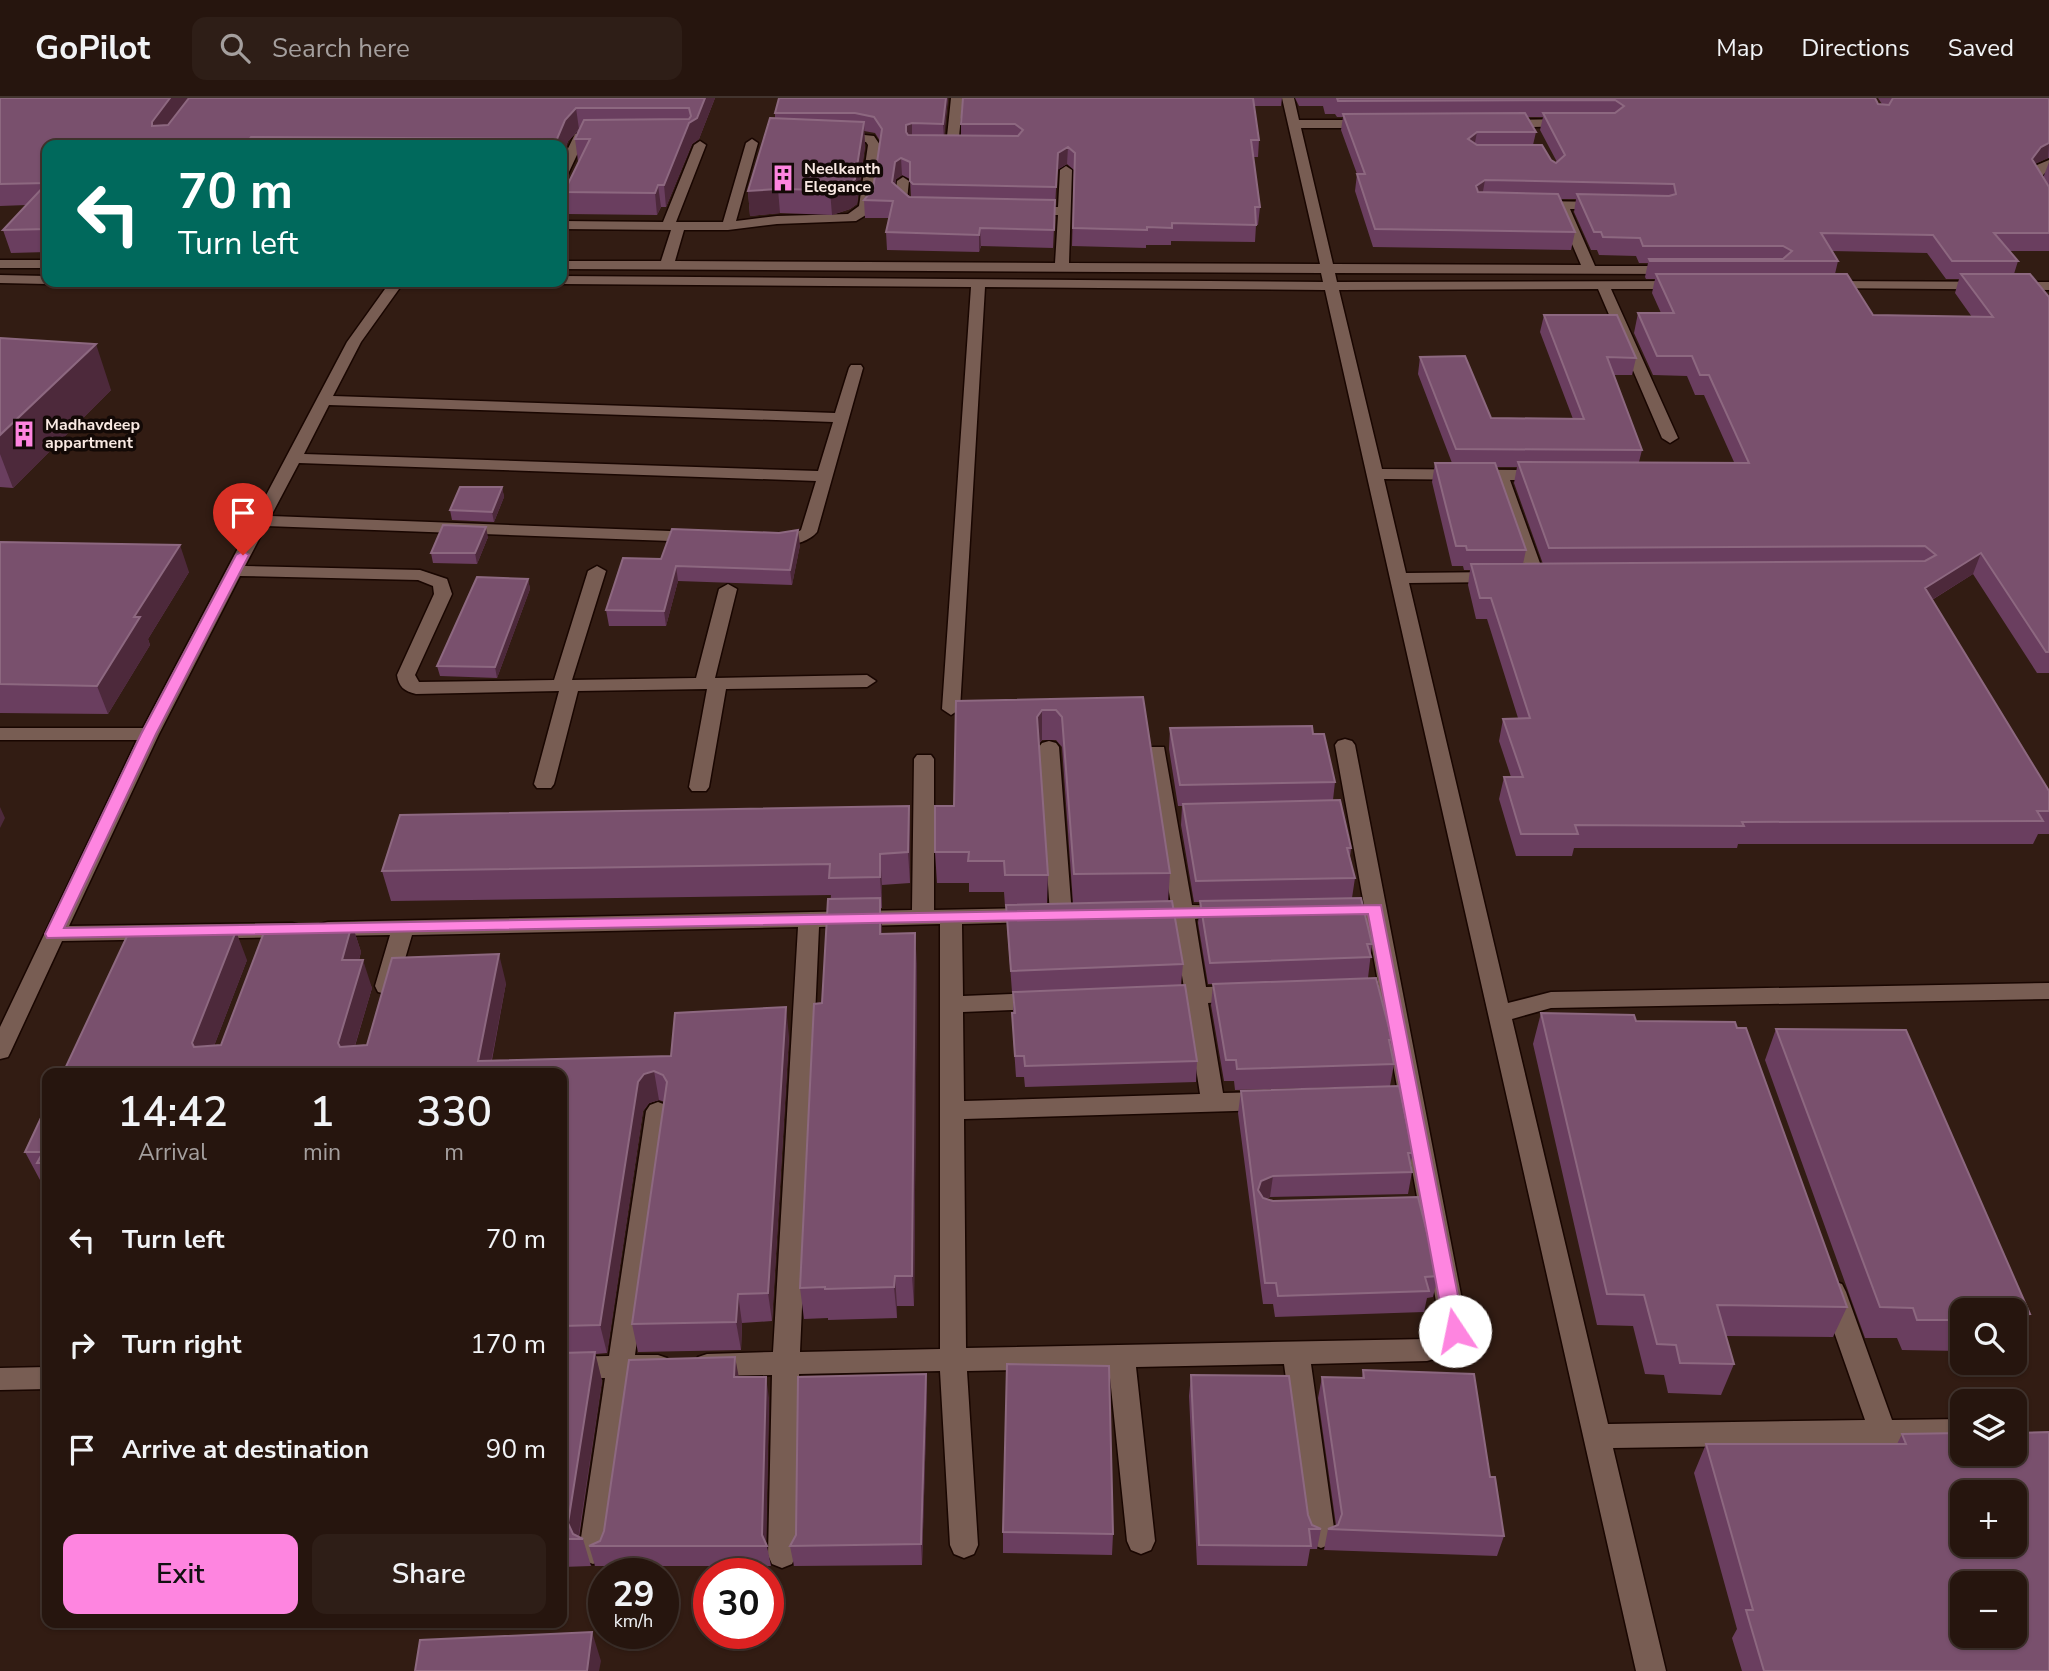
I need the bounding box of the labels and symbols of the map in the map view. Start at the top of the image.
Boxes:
place label: Neelkanth Elegance [804,158,881,198]
building icon: Neelkanth Elegance [768,163,798,193]
place label: Madhavdeep appartment [45,414,140,454]
building icon: Madhavdeep appartment [9,419,39,449]
pin [213,483,273,555]
position arrow [1418,1294,1492,1368]
speed limit sign: 30 [693,1558,784,1649]

